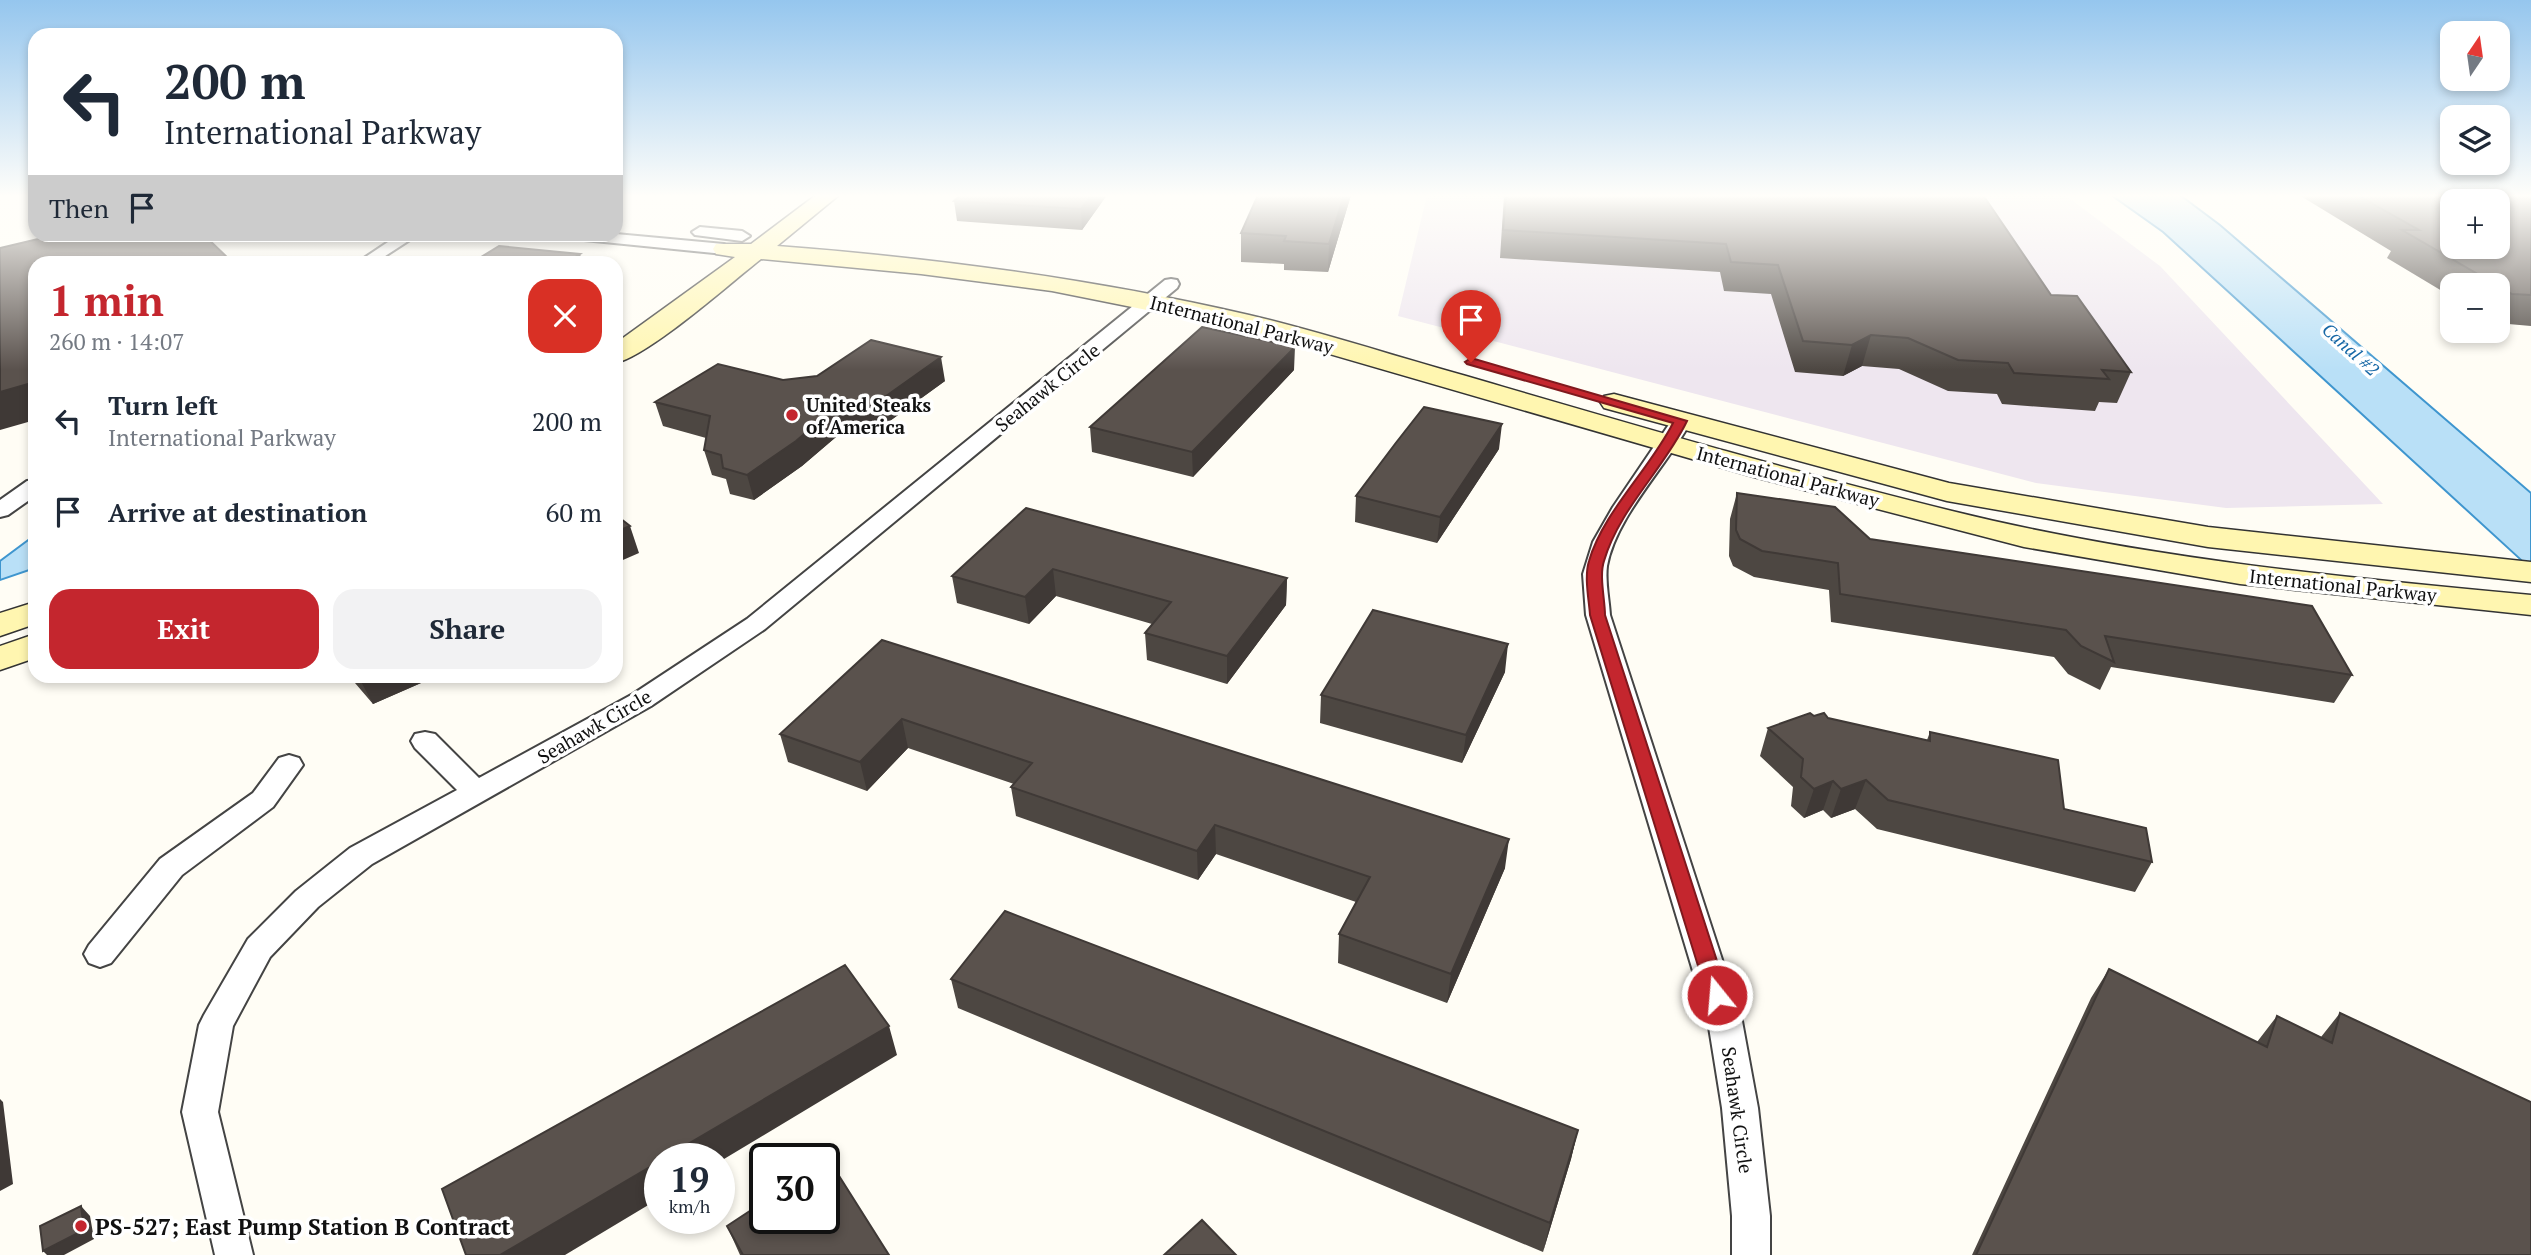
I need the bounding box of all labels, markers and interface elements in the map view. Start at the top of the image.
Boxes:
north arrow [2440,21,2510,91]
map controls [2440,21,2510,343]
text: 200 m [164,48,306,113]
icon: left [49,56,140,147]
button: layers [2440,105,2510,175]
text: International Parkway [164,111,481,153]
icon: arrive [123,189,161,227]
button: + [2440,189,2510,259]
text: Then [49,191,109,225]
text: 1 min [49,272,164,328]
button: − [2440,273,2510,343]
button: close [528,279,602,353]
street label: International Parkway [1148,289,1337,359]
pin [1441,290,1501,362]
icon: arrive [1452,301,1490,339]
water label: Canal #2 [2318,317,2385,381]
text: 260 m · 14:07 [49,326,184,357]
street label: Seahawk Circle [990,337,1104,437]
text: Turn left [108,388,218,422]
place label: United Steaks of America [806,392,931,439]
icon: left [49,402,87,440]
text: 200 m [532,404,602,438]
marker: United Steaks of America [784,407,800,423]
text: International Parkway [108,422,336,453]
street label: International Parkway [1694,440,1883,513]
icon: arrive [49,493,87,531]
text: Arrive at destination [108,495,367,529]
text: 60 m [546,495,602,529]
street label: International Parkway [2248,563,2438,607]
button: Exit [49,589,319,669]
button: Share [333,589,602,669]
street label: Seahawk Circle [532,683,656,769]
position arrow [1680,958,1754,1032]
street label: Seahawk Circle [1717,1045,1759,1175]
speed limit sign: 30 [749,1143,840,1234]
text: 19 [670,1156,709,1202]
text: km/h [669,1194,710,1218]
place label: PS-527; East Pump Station B Contract [95,1211,511,1242]
marker: PS-527; East Pump Station B Contract [73,1218,89,1234]

